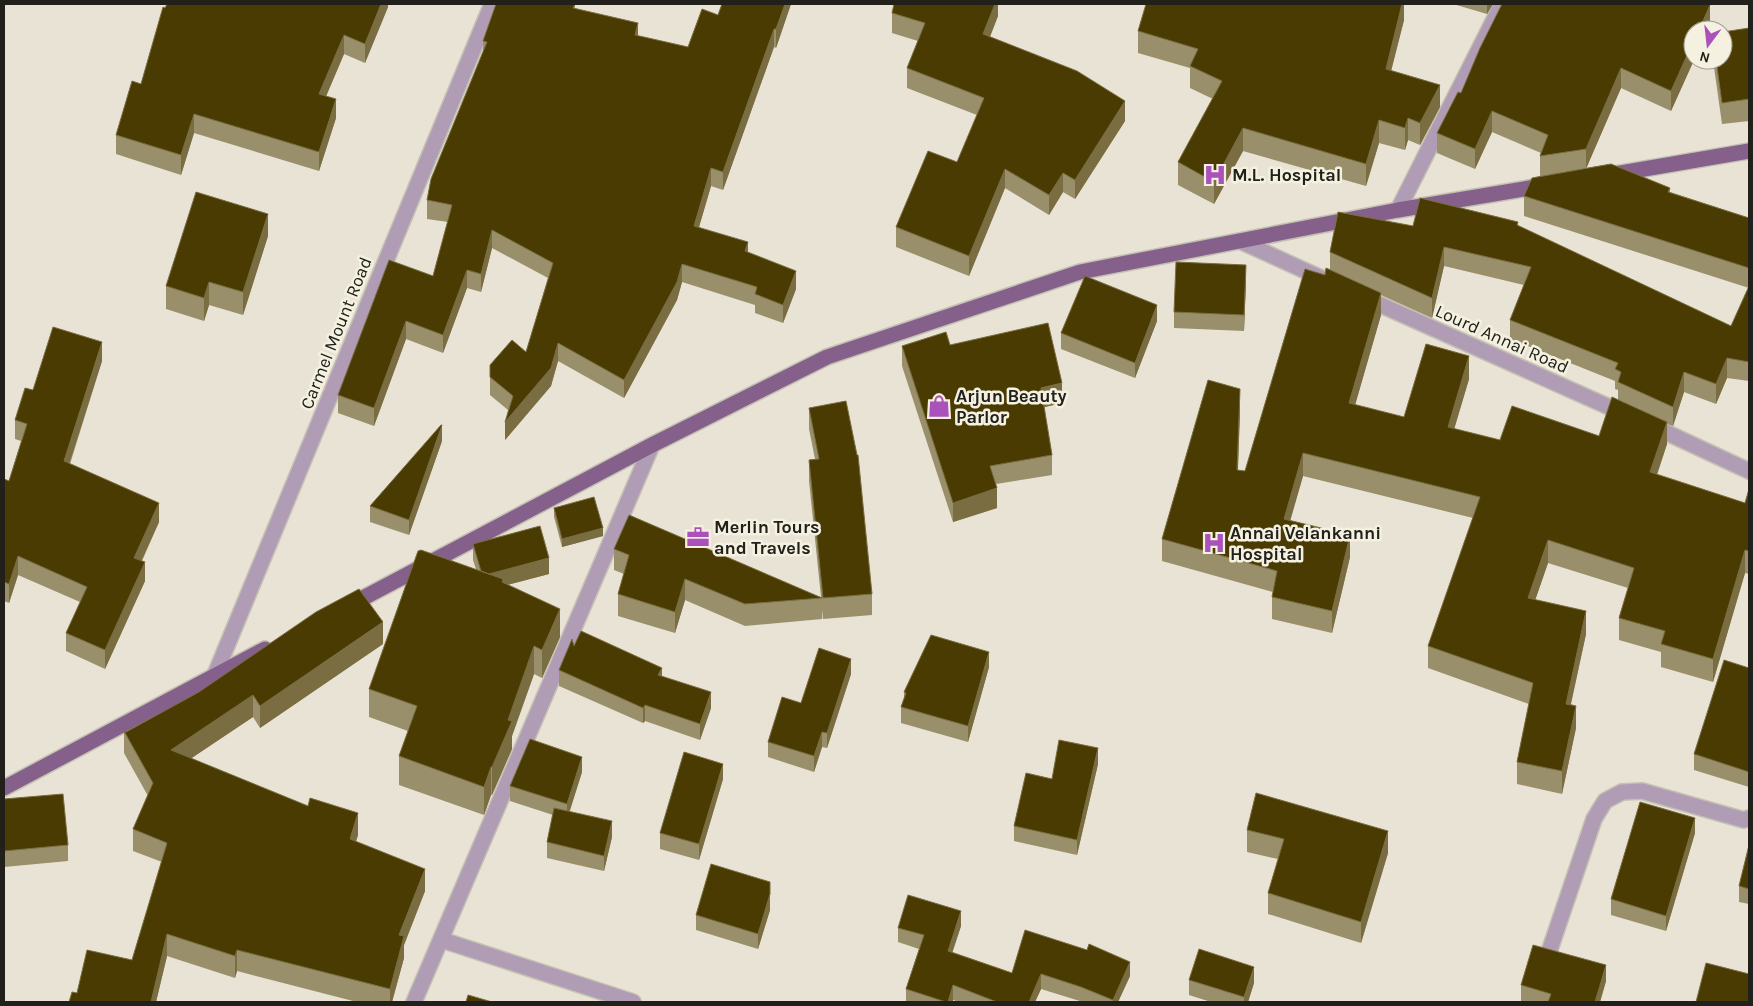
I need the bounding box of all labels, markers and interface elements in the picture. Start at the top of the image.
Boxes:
north arrow [1683,20,1733,70]
text: N [1698,48,1712,67]
hospital icon: M.L. Hospital [1202,162,1228,188]
place label: M.L. Hospital [1232,164,1341,186]
street label: Carmel Mount Road [295,254,377,412]
street label: Lourd Annai Road [1432,300,1572,378]
place label: Arjun Beauty Parlor [956,385,1067,428]
shop icon: Arjun Beauty Parlor [926,393,952,419]
place label: Merlin Tours and Travels [714,516,819,559]
place label: Annai Velankanni Hospital [1230,522,1381,565]
office icon: Merlin Tours and Travels [685,524,711,550]
hospital icon: Annai Velankanni Hospital [1201,530,1227,556]

